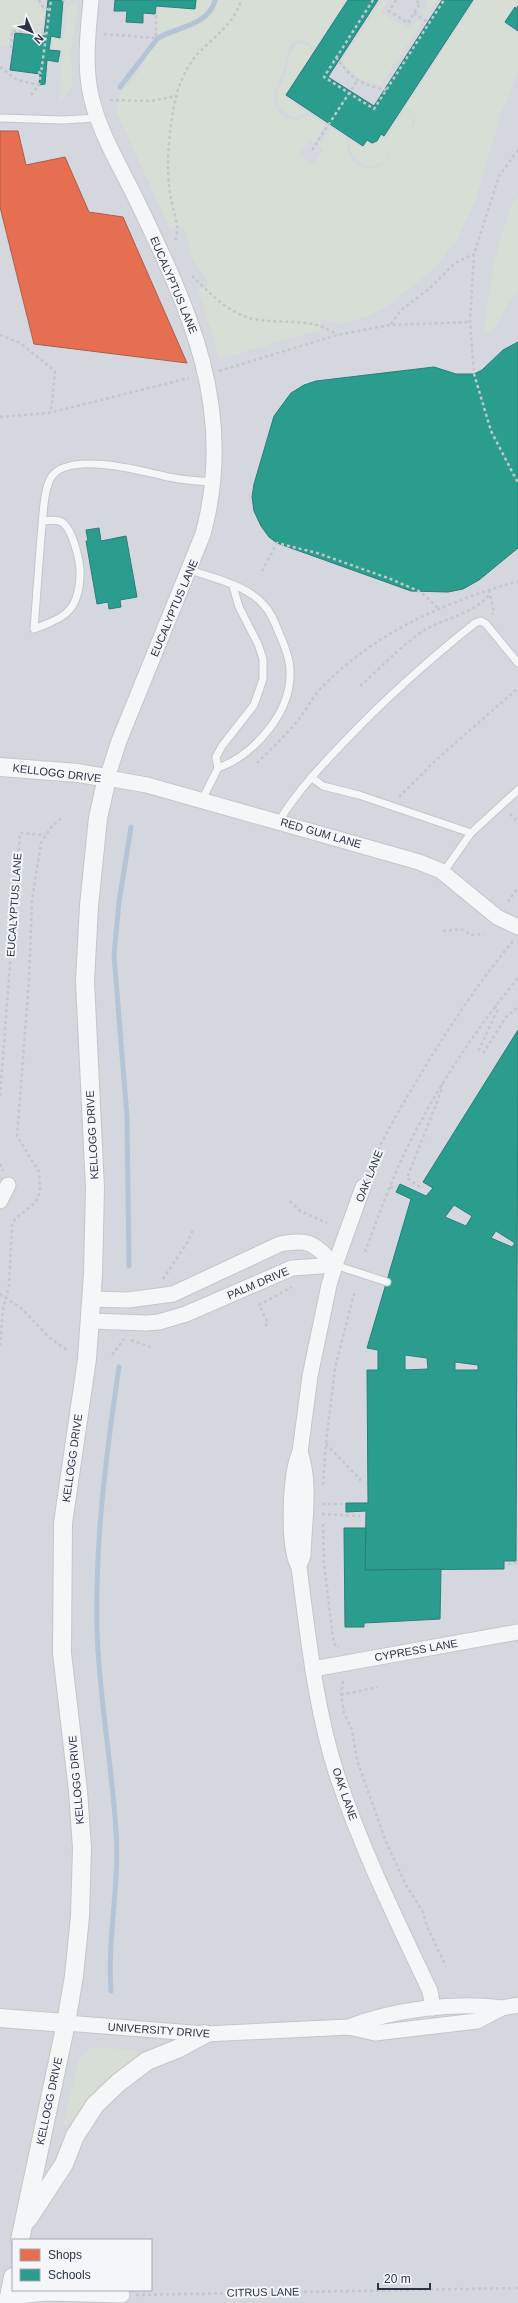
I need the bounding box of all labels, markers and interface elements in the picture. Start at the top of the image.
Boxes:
north arrow [12,12,52,52]
text: N [32,32,46,46]
street label: EUCALYPTUS LANE [148,235,200,335]
street label: EUCALYPTUS LANE [148,558,200,658]
street label: KELLOGG DRIVE [12,762,102,784]
street label: RED GUM LANE [279,816,363,850]
street label: EUCALYPTUS LANE [4,853,24,957]
street label: KELLOGG DRIVE [84,1090,100,1180]
street label: OAK LANE [353,1148,385,1204]
street label: PALM DRIVE [225,1265,291,1301]
street label: KELLOGG DRIVE [60,1413,84,1503]
street label: CYPRESS LANE [373,1637,459,1663]
street label: KELLOGG DRIVE [66,1735,86,1825]
street label: OAK LANE [330,1766,360,1822]
street label: UNIVERSITY DRIVE [107,2020,211,2040]
street label: KELLOGG DRIVE [34,2056,64,2146]
legend [12,2239,152,2291]
text: Shops [48,2248,82,2262]
scale bar [378,2265,430,2291]
text: Schools [48,2268,91,2282]
text: 20 m [384,2272,411,2286]
street label: CITRUS LANE [227,2285,299,2299]

